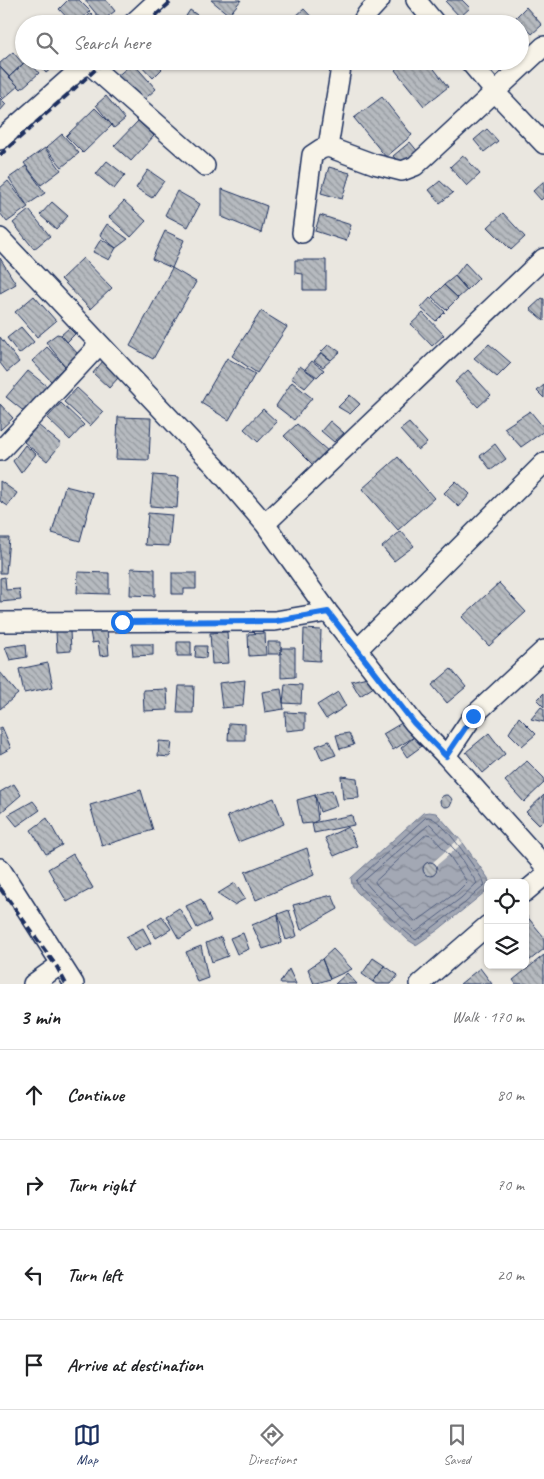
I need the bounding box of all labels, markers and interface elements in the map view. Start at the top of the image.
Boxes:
search box [15,15,529,70]
icon: search [33,29,61,57]
text: Search here [73,31,150,55]
route start [111,611,134,634]
route end [462,705,485,728]
map controls [484,879,529,969]
button: locate [484,879,529,924]
button: layers [484,924,529,969]
text: 3 min [20,1004,60,1030]
text: Walk · 170 m [452,1007,524,1027]
icon: ahead [20,1081,48,1109]
text: Continue [67,1083,124,1107]
text: 80 m [497,1085,524,1105]
icon: right [20,1171,48,1199]
text: Turn right [67,1173,134,1197]
text: 70 m [497,1175,524,1195]
icon: left [20,1261,48,1289]
text: Turn left [67,1263,122,1287]
text: 20 m [497,1265,524,1285]
icon: arrive [20,1351,48,1379]
text: Arrive at destination [67,1353,203,1377]
tab: Map [73,1421,101,1468]
tab: Directions [248,1421,296,1468]
tab: Saved [443,1421,471,1468]

